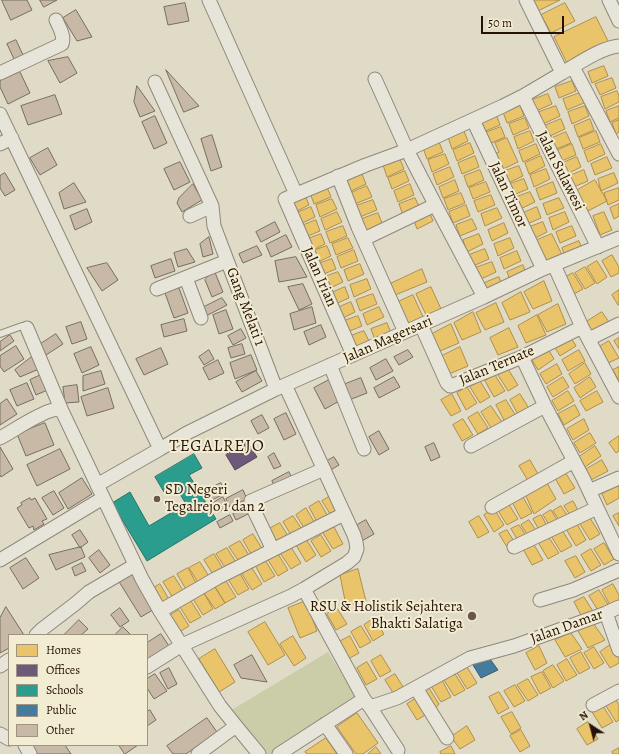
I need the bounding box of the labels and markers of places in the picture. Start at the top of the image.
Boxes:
place label: SD Negeri Tegalrejo 1 dan 2 [165,481,265,516]
marker: SD Negeri Tegalrejo 1 dan 2 [152,494,162,504]
place label: RSU & Holistik Sejahtera Bhakti Salatiga [310,598,463,633]
marker: RSU & Holistik Sejahtera Bhakti Salatiga [466,610,478,622]

